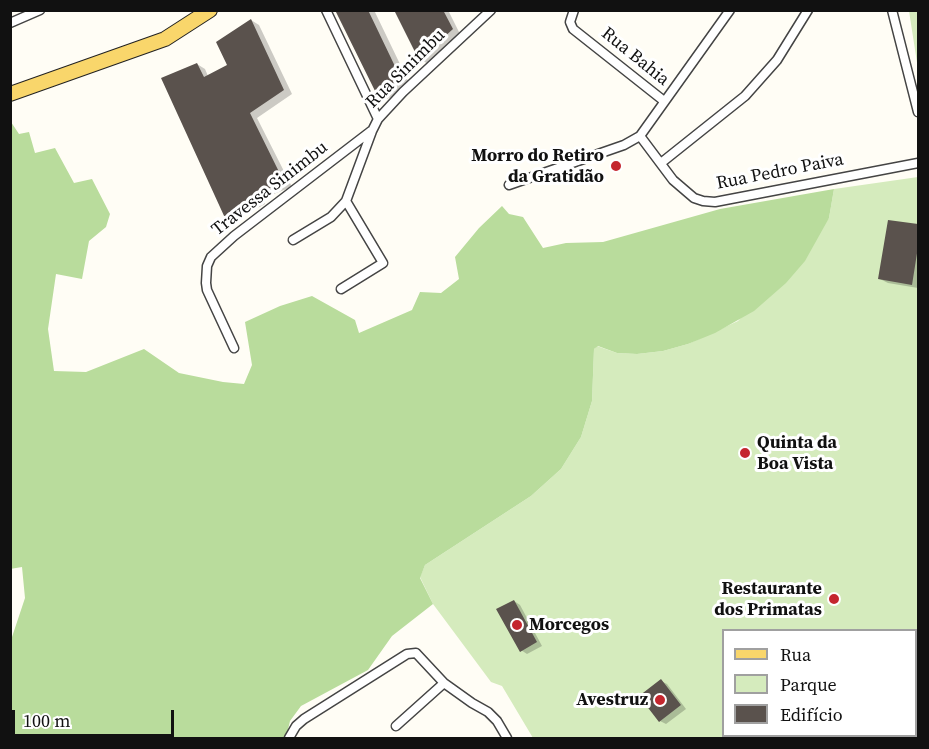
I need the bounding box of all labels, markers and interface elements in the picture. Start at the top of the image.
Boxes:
street label: Rua Bahia [597,23,673,91]
street label: Rua Sinimbu [362,25,450,113]
street label: Travessa Sinimbu [208,137,332,241]
place label: Morro do Retiro da Gratidão [471,145,604,188]
street label: Rua Pedro Paiva [714,149,846,195]
marker: Morro do Retiro da Gratidão [609,159,623,173]
place label: Quinta da Boa Vista [757,432,837,474]
marker: Quinta da Boa Vista [738,446,752,460]
place label: Restaurante dos Primatas [714,578,822,620]
marker: Restaurante dos Primatas [827,592,841,606]
place label: Morcegos [529,614,609,636]
marker: Morcegos [510,618,524,632]
legend [722,629,917,737]
text: Rua [780,642,811,667]
text: Parque [780,672,837,697]
place label: Avestruz [576,689,648,711]
marker: Avestruz [653,693,667,707]
scale bar [15,698,177,736]
text: Edifício [780,702,843,727]
text: 100 m [23,708,70,733]

